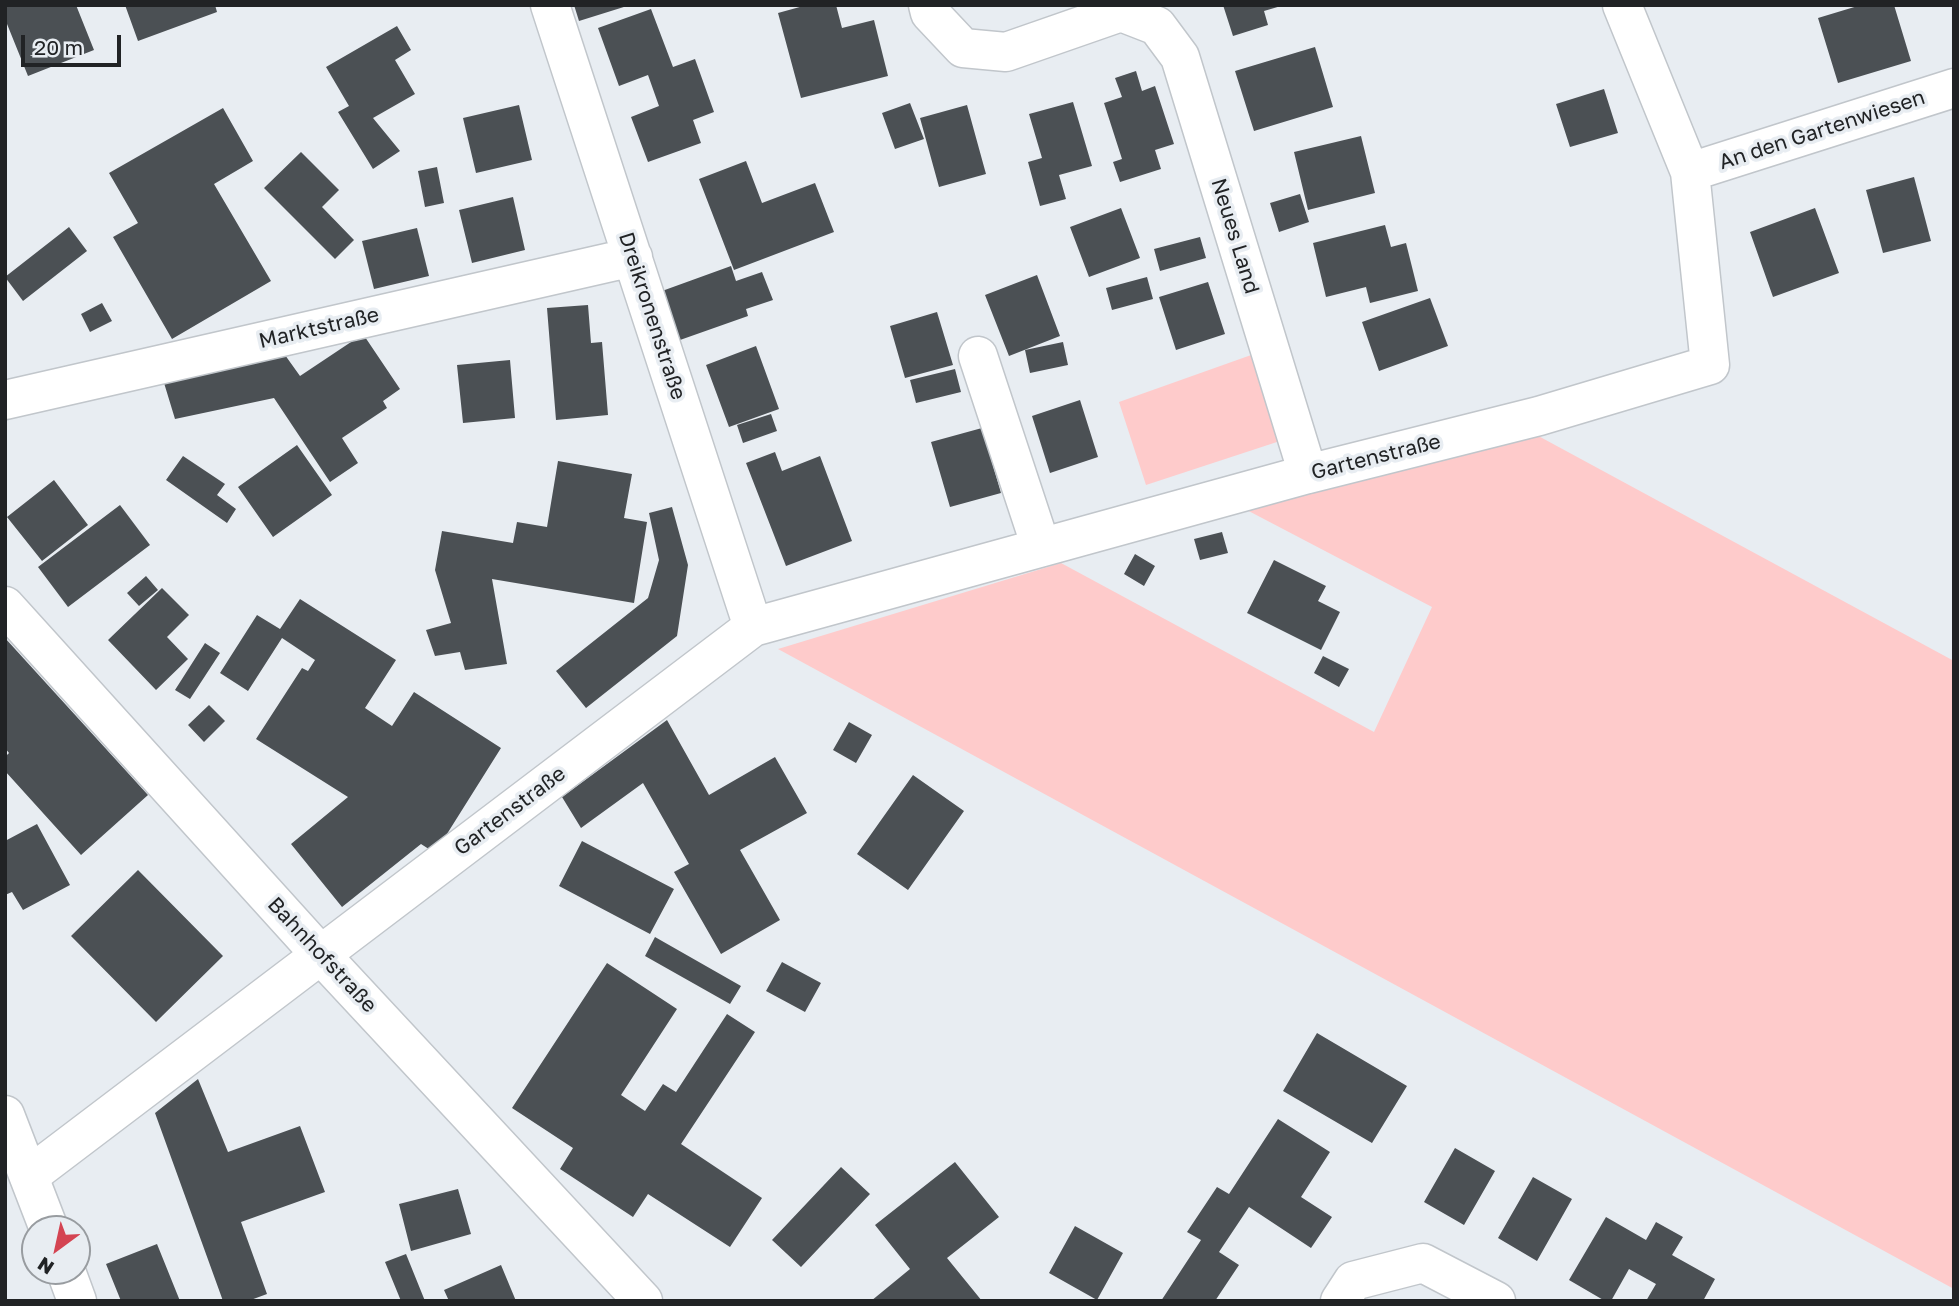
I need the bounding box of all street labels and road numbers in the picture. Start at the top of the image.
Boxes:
street label: An den Gartenwiesen [1716,85,1928,175]
street label: Neues Land [1206,175,1264,297]
street label: Dreikronenstraße [613,229,691,403]
street label: Marktstraße [256,302,382,354]
street label: Gartenstraße [1309,429,1443,485]
street label: Gartenstraße [450,761,570,861]
street label: Bahnhofstraße [262,892,382,1018]

